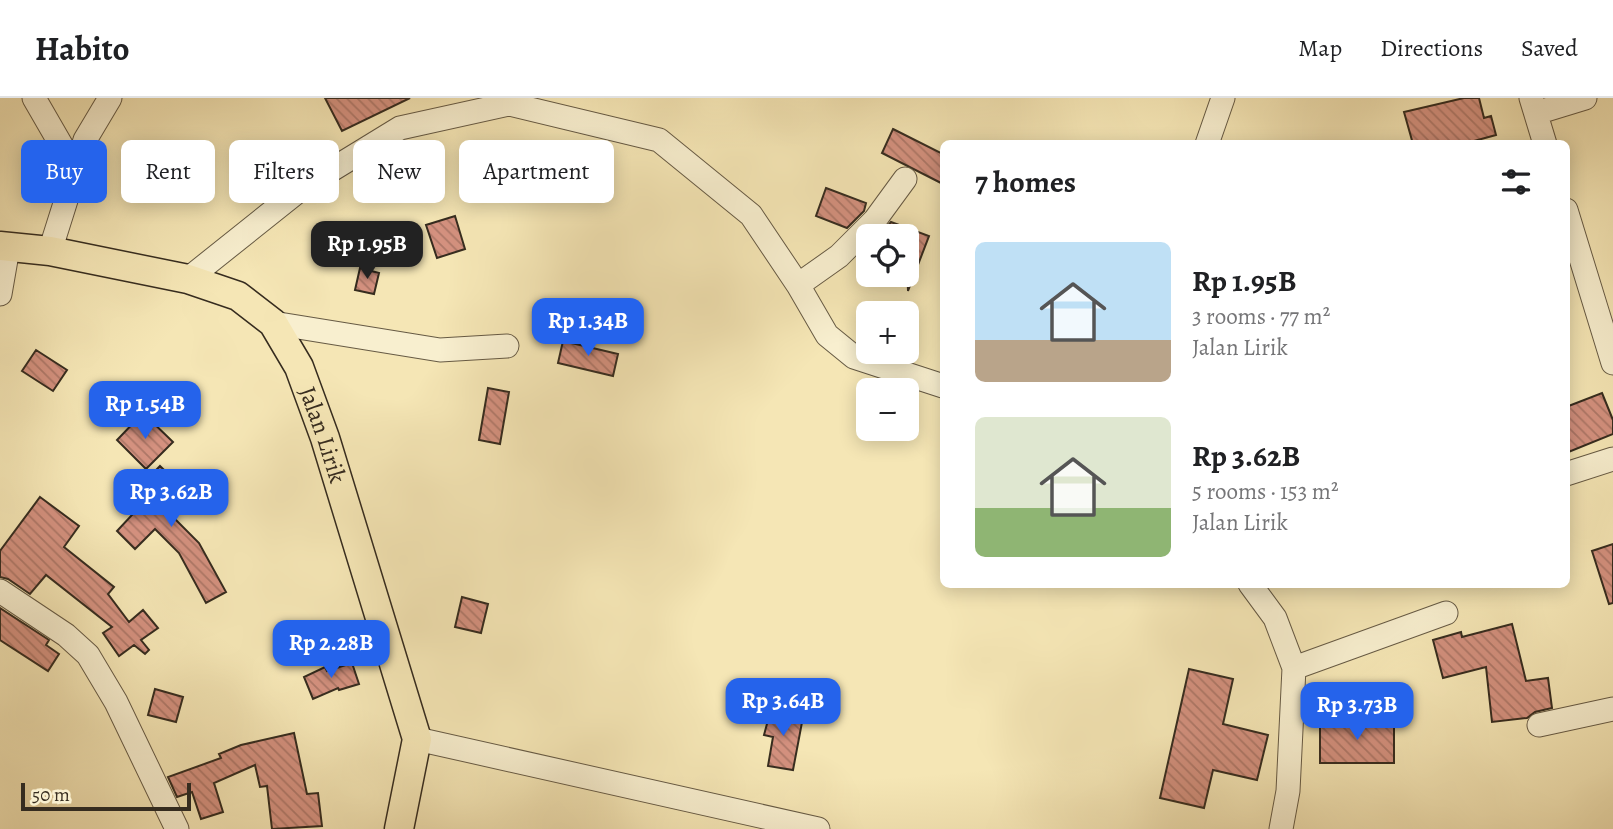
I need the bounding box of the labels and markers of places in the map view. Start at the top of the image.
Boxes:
pin: Rp 1.95B [295,222,439,281]
pin: Rp 1.34B [516,299,660,358]
pin: Rp 1.54B [73,382,217,441]
pin: Rp 3.62B [99,470,243,529]
pin: Rp 2.28B [259,620,403,680]
pin: Rp 3.64B [711,678,855,738]
pin: Rp 3.73B [1285,682,1429,742]

